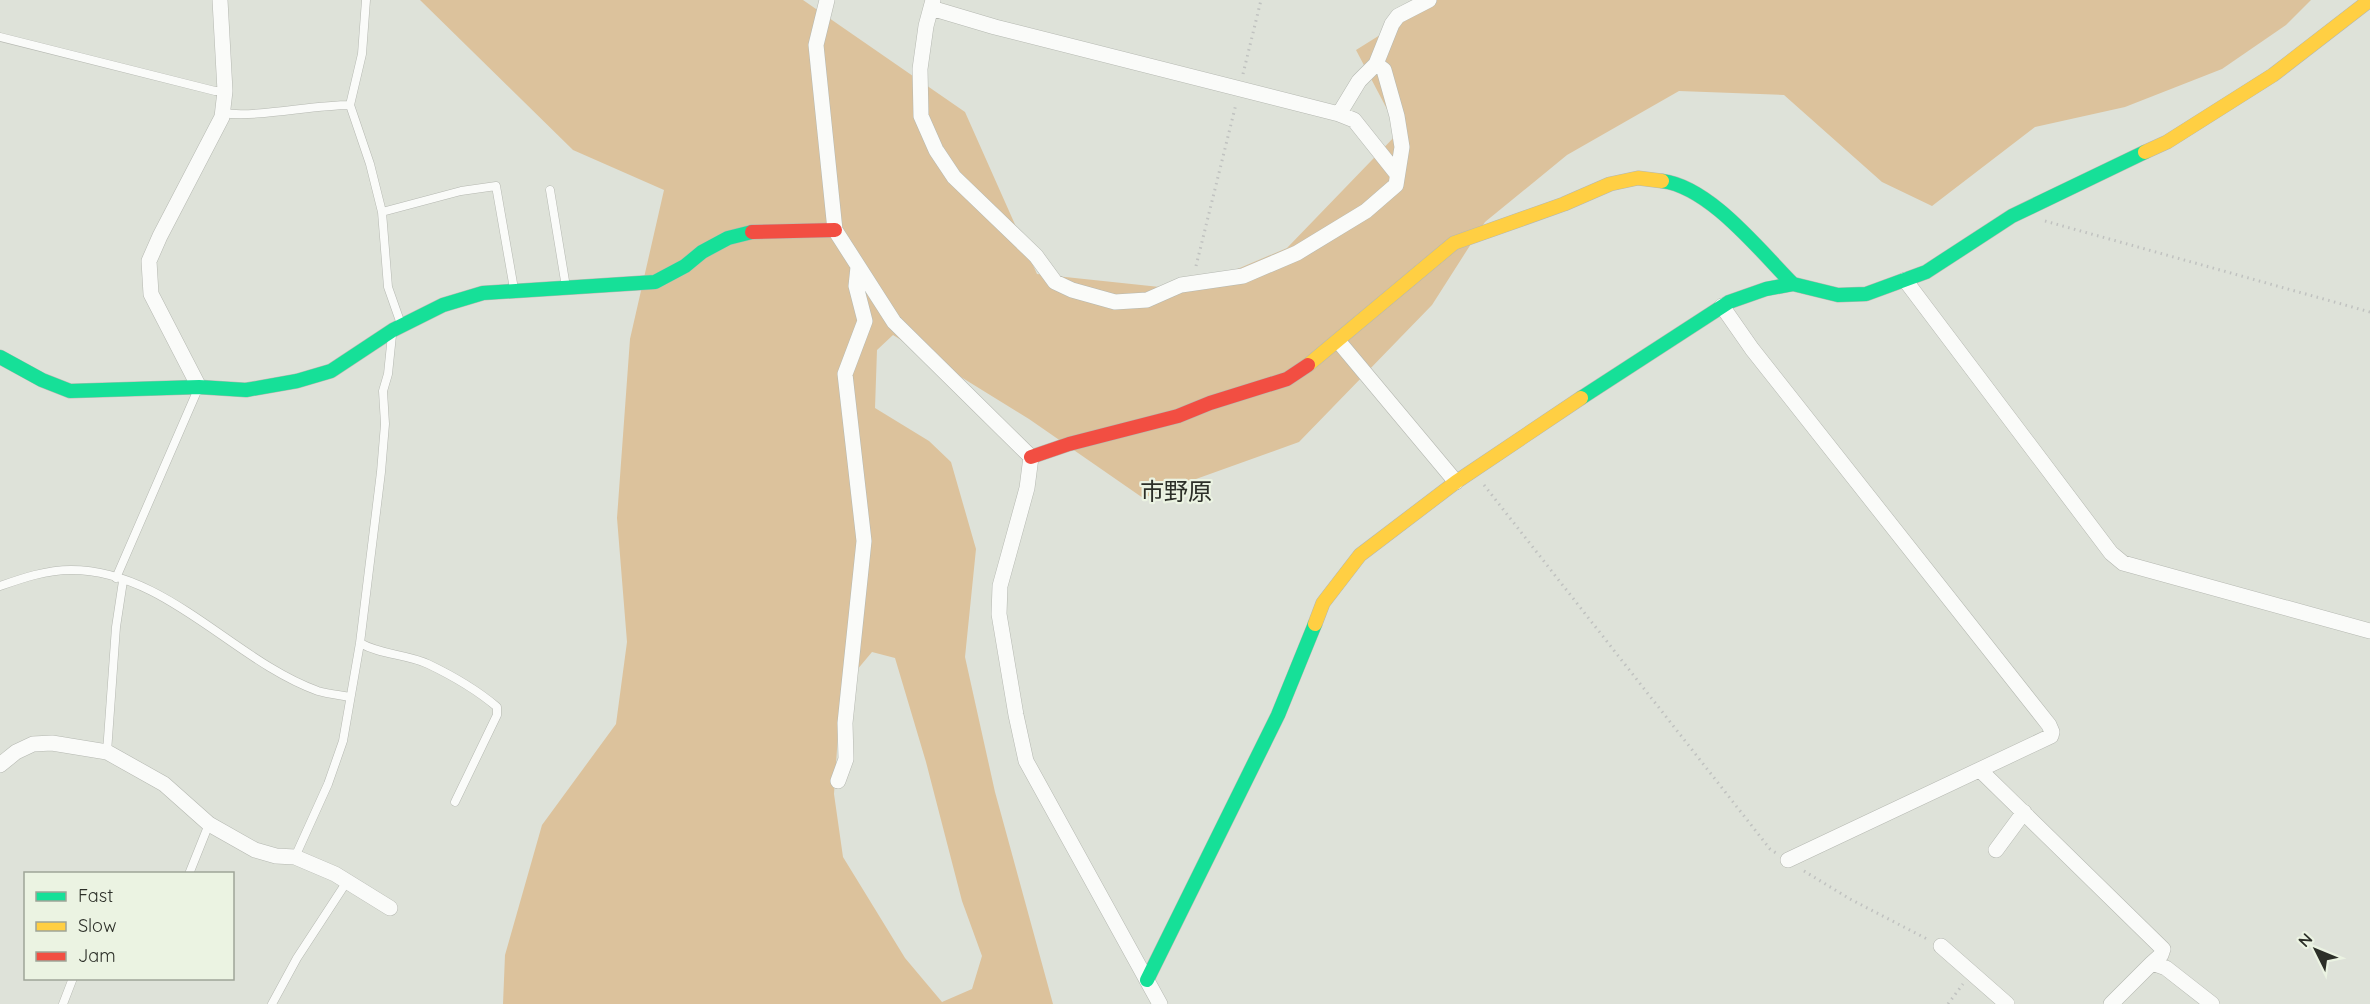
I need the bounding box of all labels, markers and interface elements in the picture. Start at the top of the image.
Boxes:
district label: 市野原 [1140,476,1212,506]
legend [24,872,234,980]
text: Fast [78,884,113,907]
text: Slow [78,914,116,937]
north arrow [2286,920,2346,980]
text: N [2294,929,2316,951]
text: Jam [78,944,116,967]

